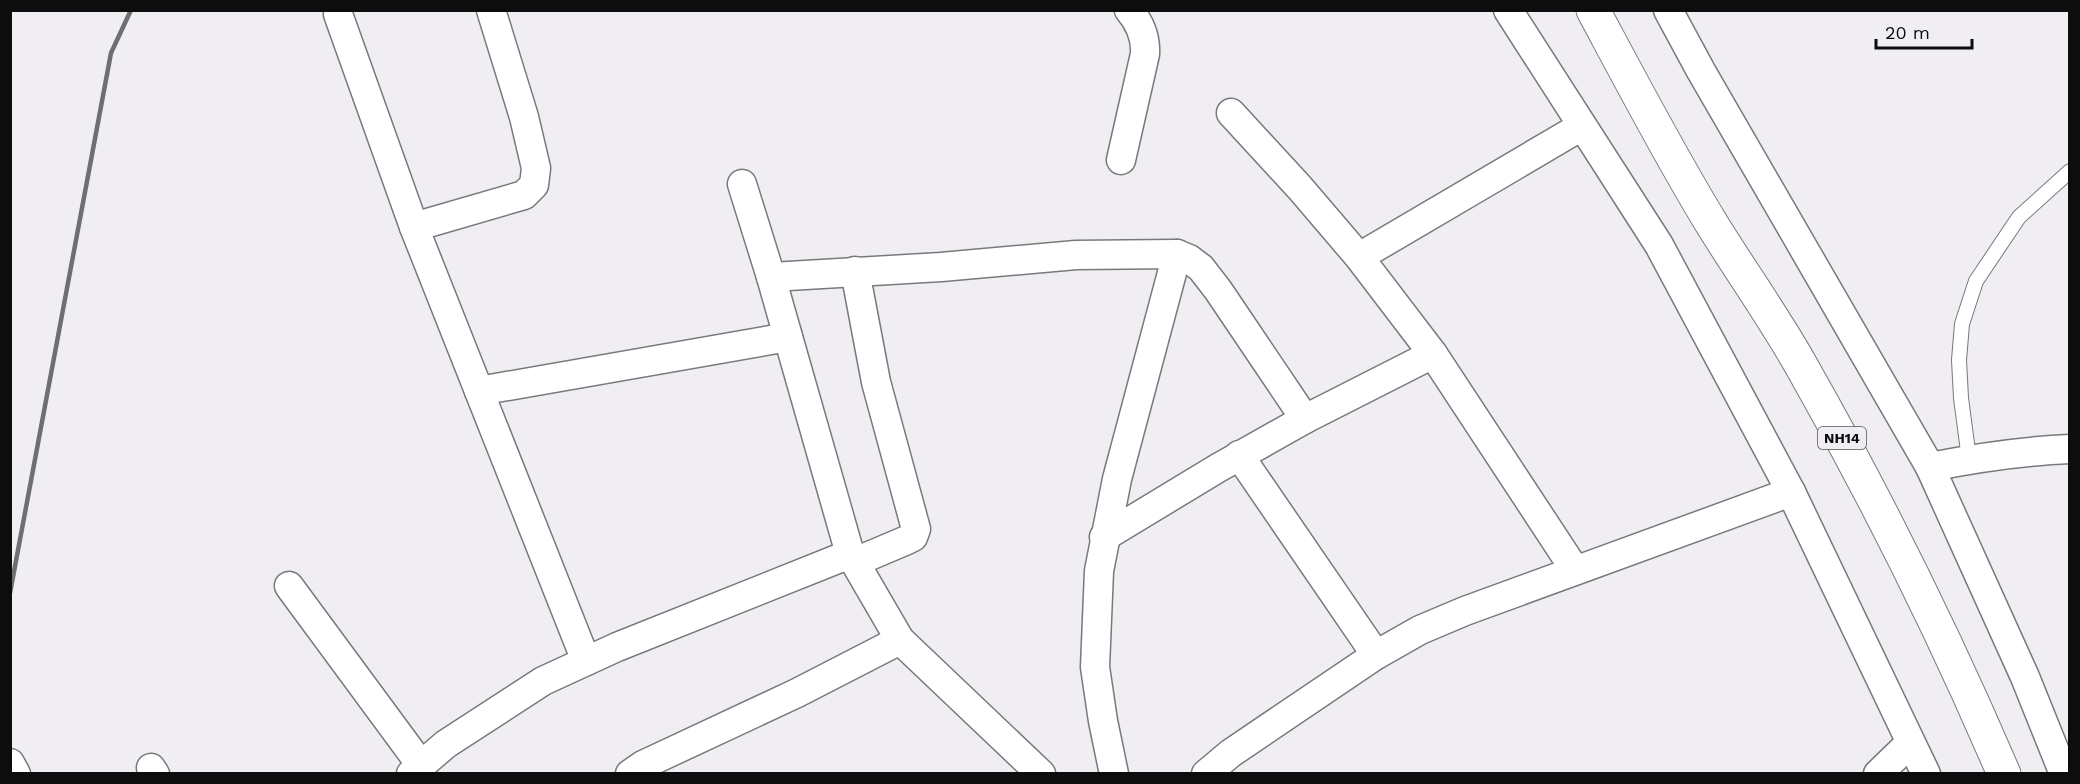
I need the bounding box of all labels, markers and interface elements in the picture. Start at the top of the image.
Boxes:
scale bar [1876,12,1972,50]
text: 20 m [1885,22,1930,43]
road number: NH14 [1818,427,1866,449]

